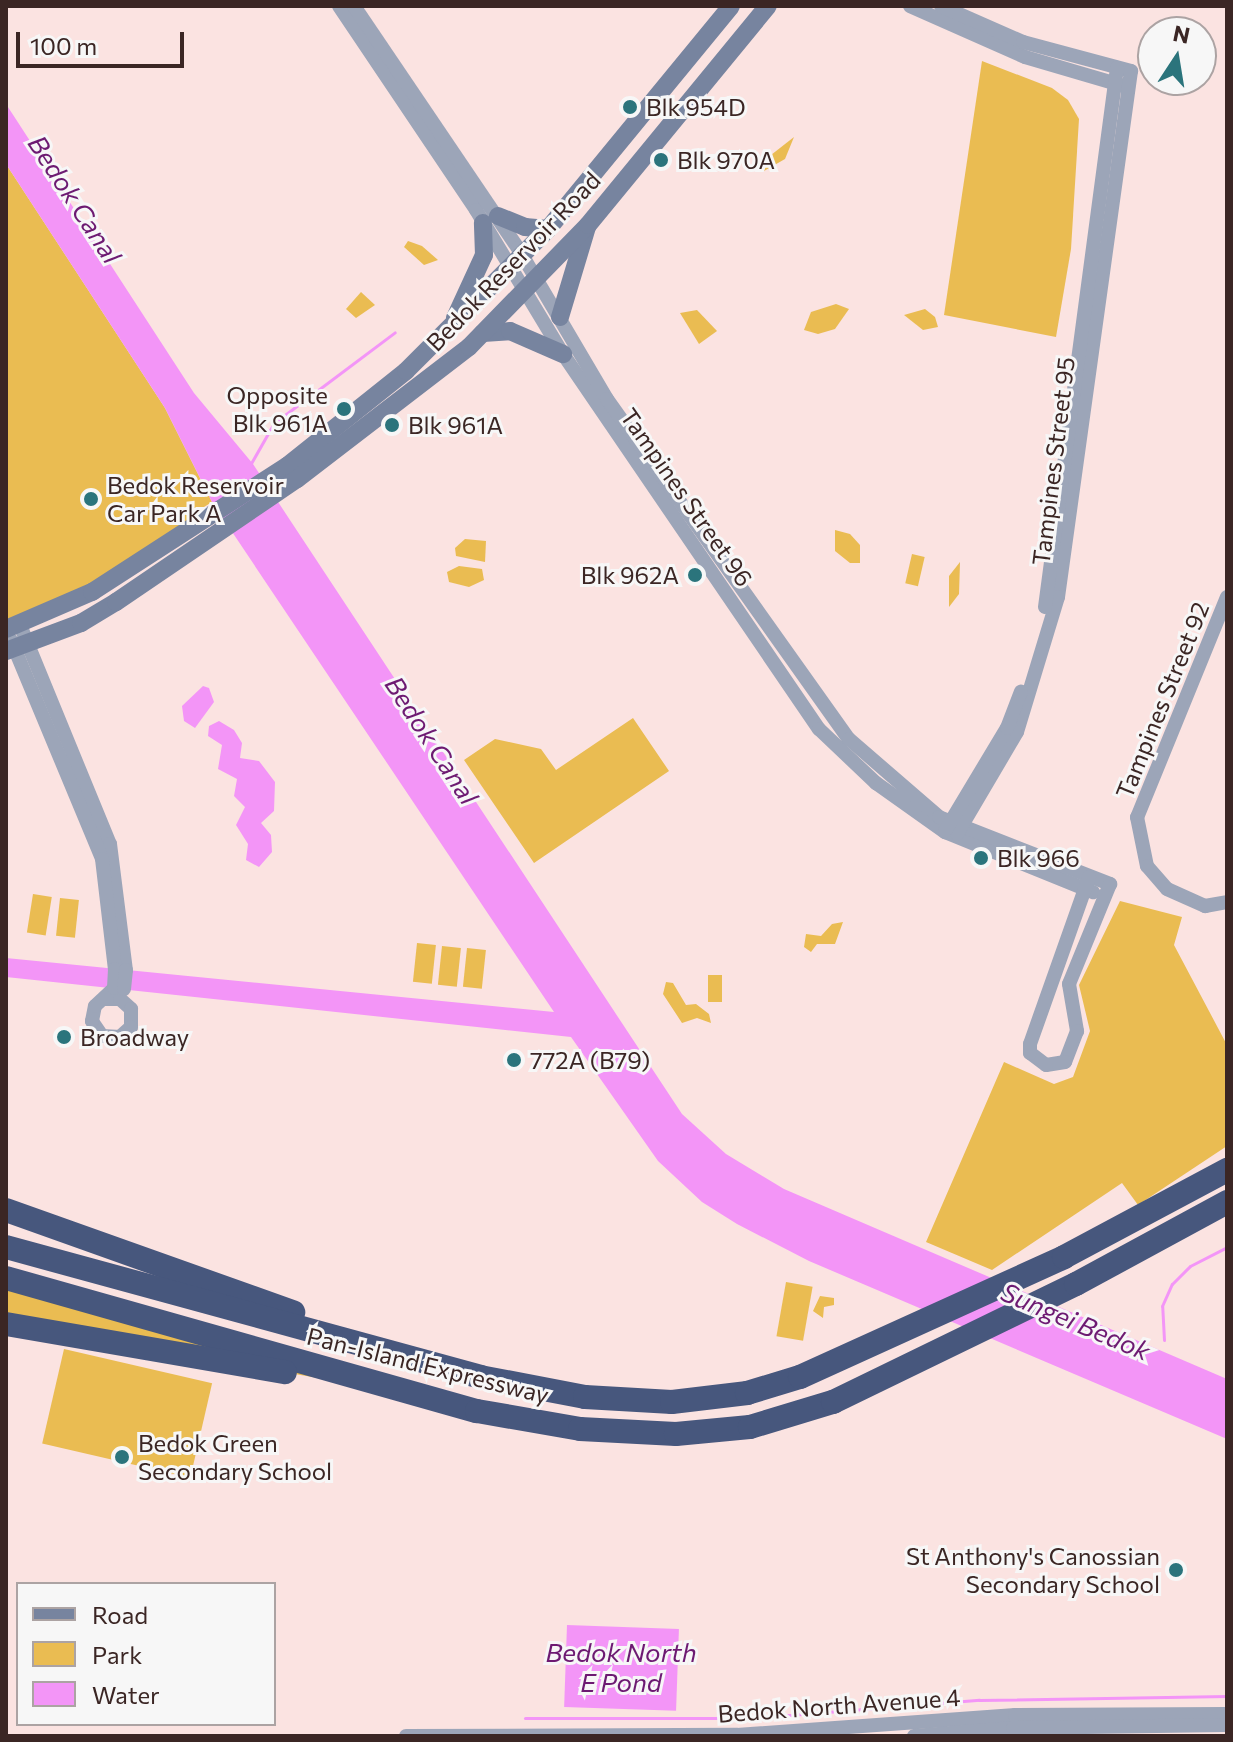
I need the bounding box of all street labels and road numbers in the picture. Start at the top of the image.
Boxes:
street label: Bedok Reservoir Road [420,166,606,356]
street label: Tampines Street 95 [1026,355,1080,567]
street label: Tampines Street 96 [615,402,759,592]
street label: Tampines Street 92 [1109,598,1215,802]
street label: Pan-Island Expressway [304,1321,552,1409]
street label: Bedok North Avenue 4 [717,1682,961,1728]

